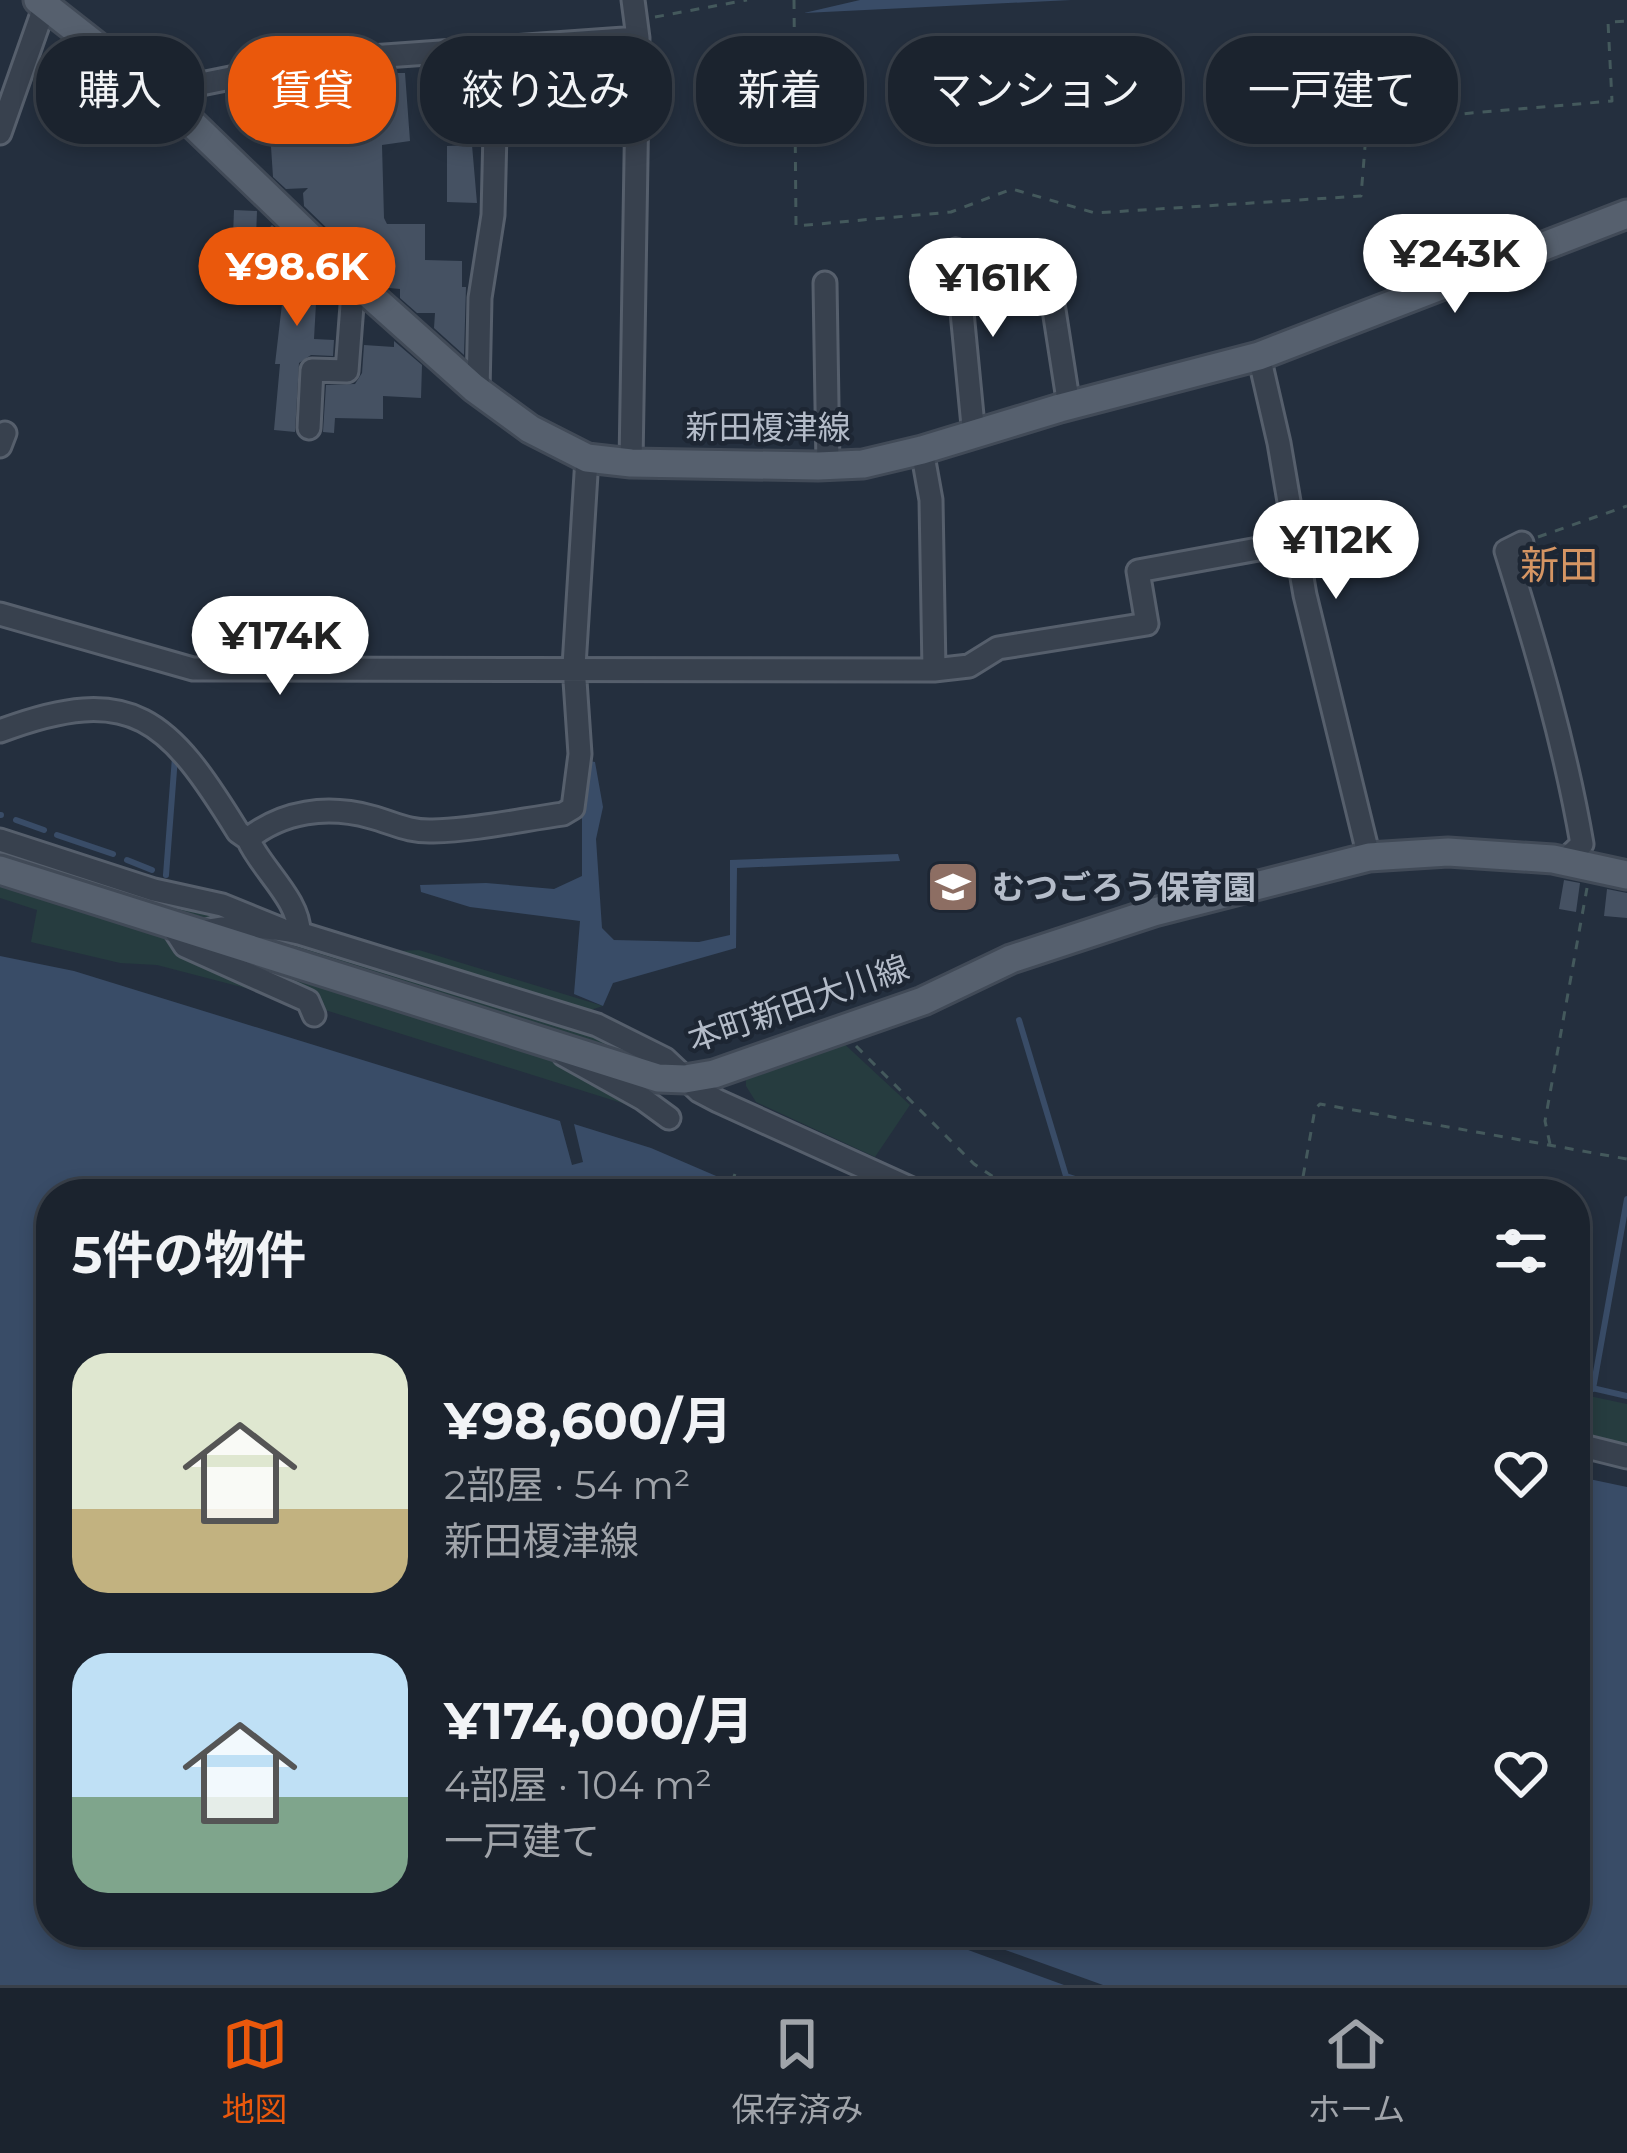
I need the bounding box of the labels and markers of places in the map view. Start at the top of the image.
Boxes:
pin: ¥243K [1371,214,1539,316]
pin: ¥98.6K [199,227,395,329]
pin: ¥161K [909,238,1077,340]
pin: ¥112K [1252,500,1420,602]
pin: ¥174K [196,596,364,698]
school or university icon: むつごろう保育園 [925,859,981,915]
place label: むつごろう保育園 [992,867,1256,907]

